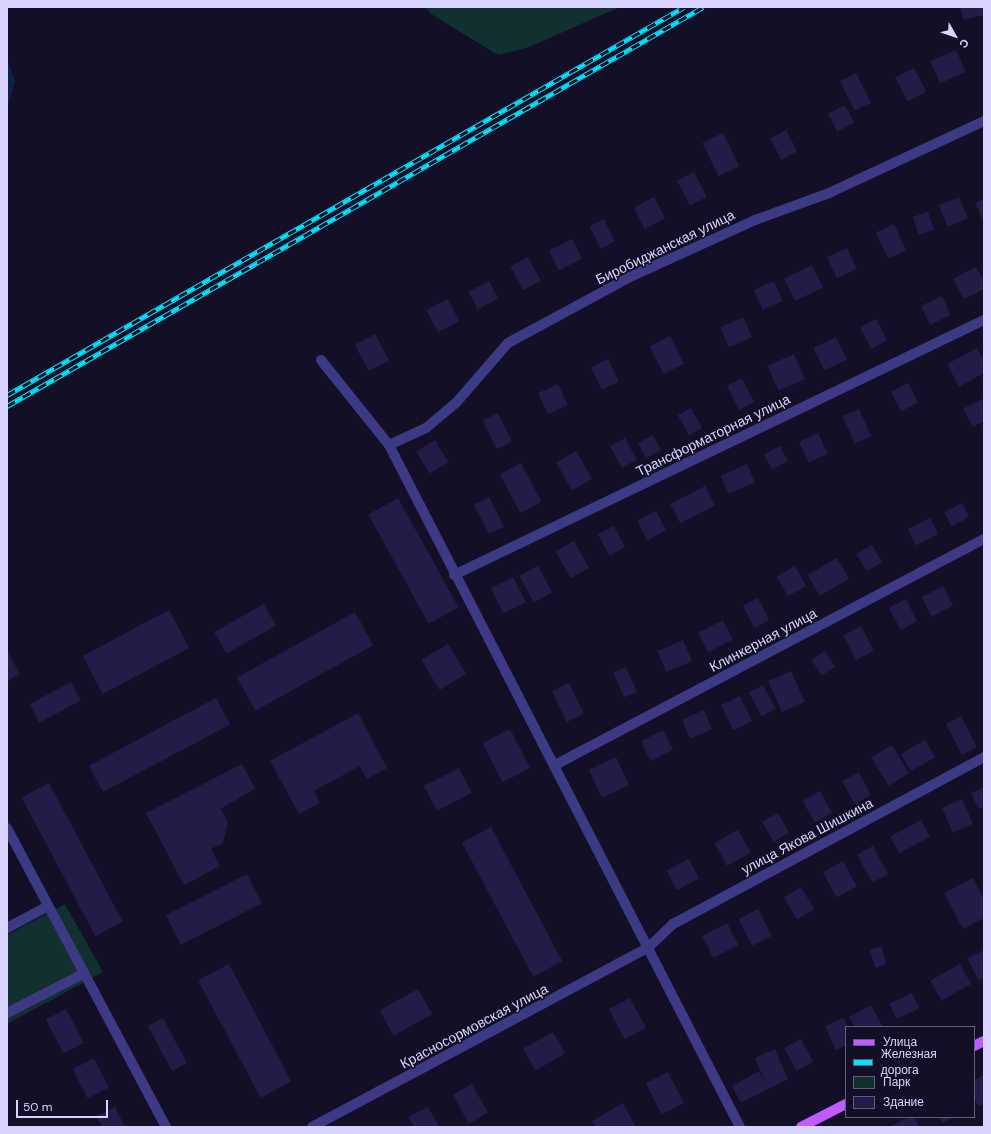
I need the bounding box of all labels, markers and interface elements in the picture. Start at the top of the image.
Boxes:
north arrow [935,16,975,56]
text: С [956,36,972,51]
street label: Биробиджанская улица [593,206,737,288]
street label: Трансформаторная улица [633,390,793,480]
street label: Клинкерная улица [707,605,819,675]
street label: улица Якова Шишкина [738,794,876,878]
street label: Красносормовская улица [397,980,551,1072]
legend [845,1026,975,1118]
text: Улица [883,1034,917,1050]
text: Железная дорога [881,1046,937,1078]
text: Парк [883,1074,910,1090]
scale bar [18,1092,110,1118]
text: Здание [883,1094,924,1110]
text: 50 m [23,1099,52,1115]

